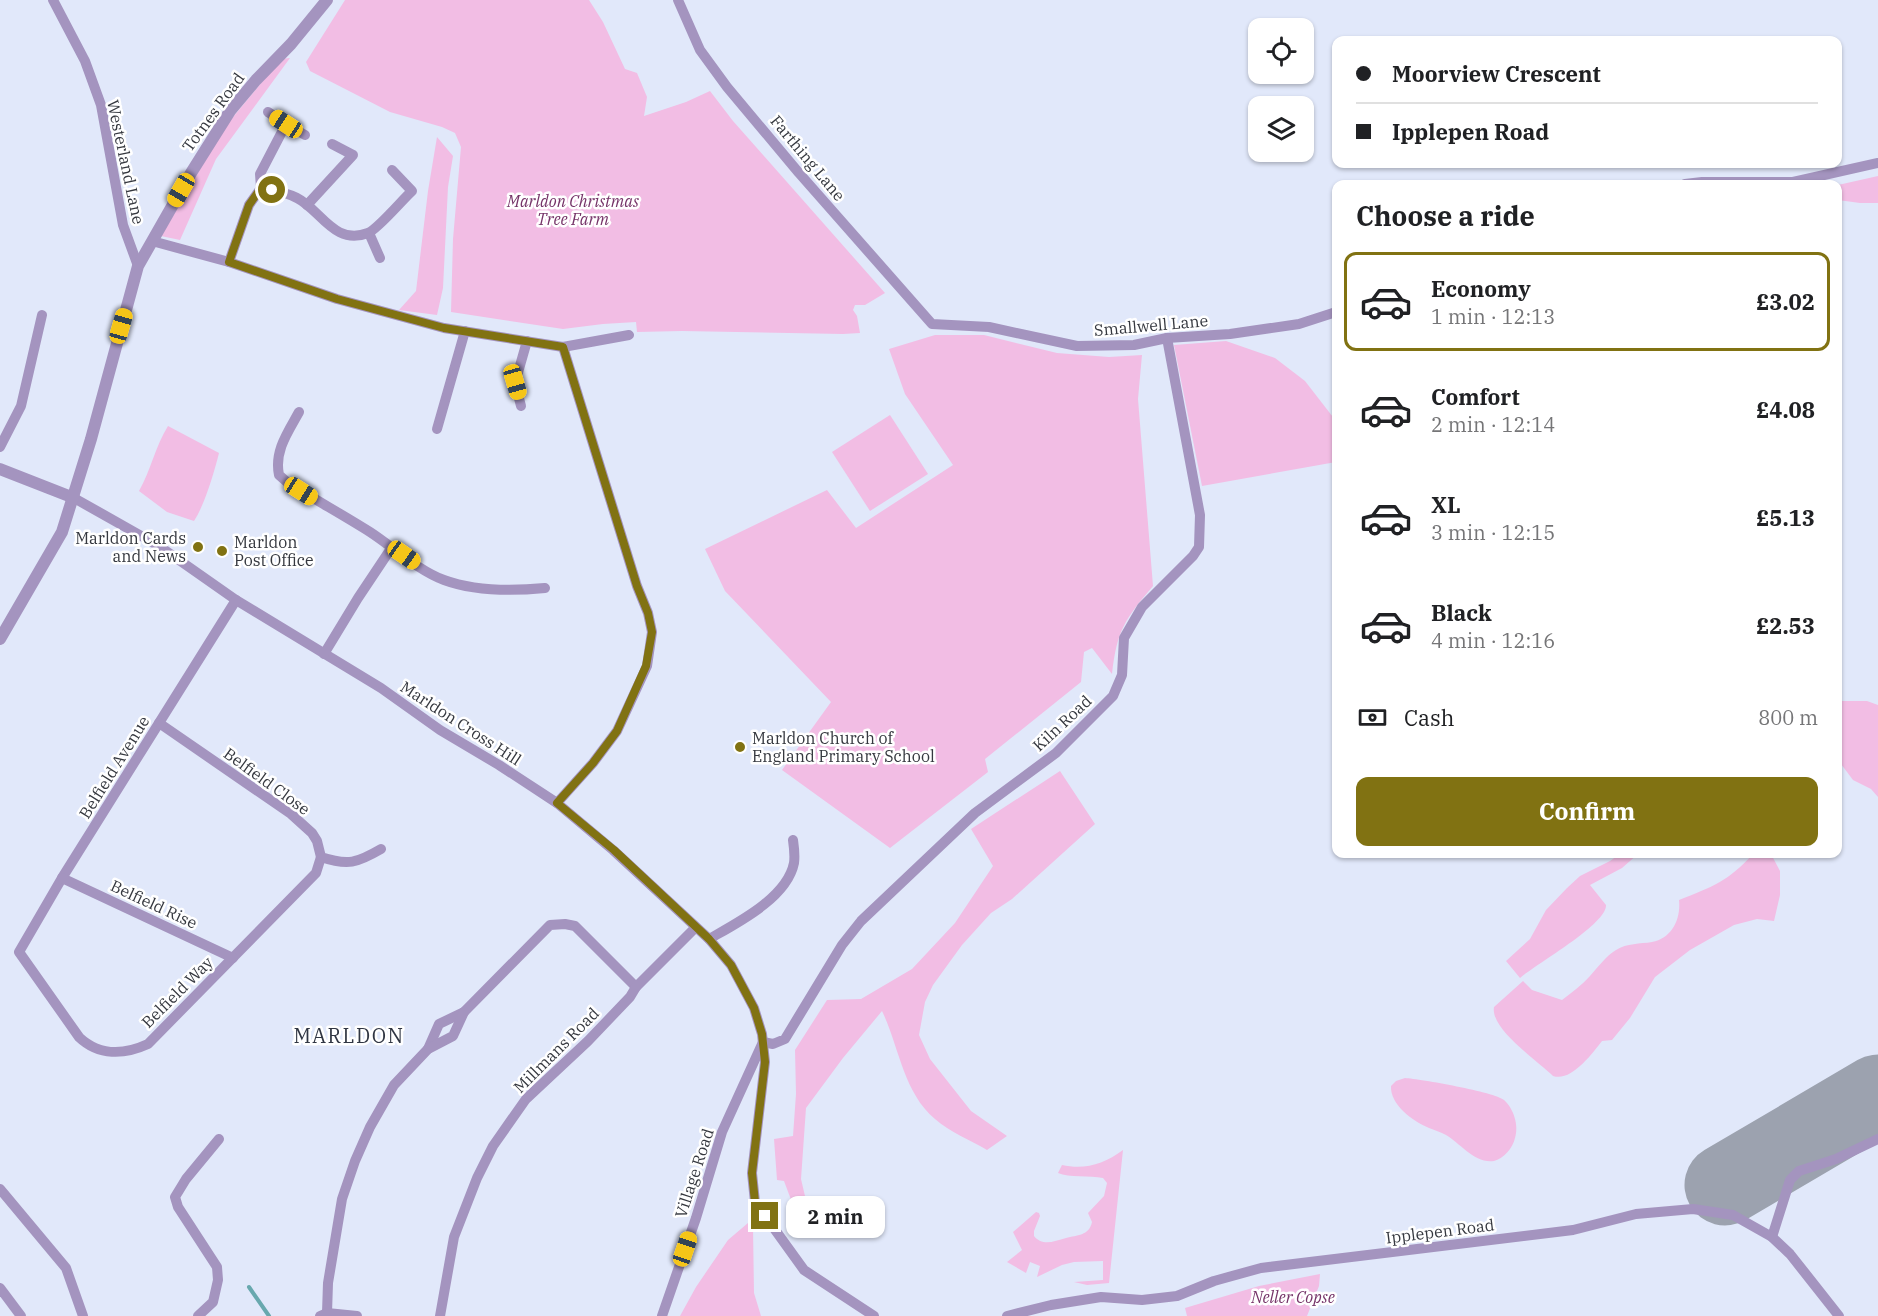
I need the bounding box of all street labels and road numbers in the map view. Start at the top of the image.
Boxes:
street label: Totnes Road [178,68,249,155]
street label: Westerland Lane [103,98,149,226]
street label: Farthing Lane [766,111,850,205]
street label: Smallwell Lane [1093,310,1209,340]
street label: Marldon Cross Hill [397,676,525,770]
street label: Kiln Road [1028,691,1096,755]
street label: Belfield Avenue [74,712,154,822]
street label: Belfield Close [220,743,314,819]
street label: Belfield Rise [108,875,200,933]
street label: Belfield Way [137,952,217,1032]
street label: Millmans Road [509,1003,603,1097]
street label: Village Road [670,1126,718,1220]
street label: Ipplepen Road [1385,1214,1496,1248]

